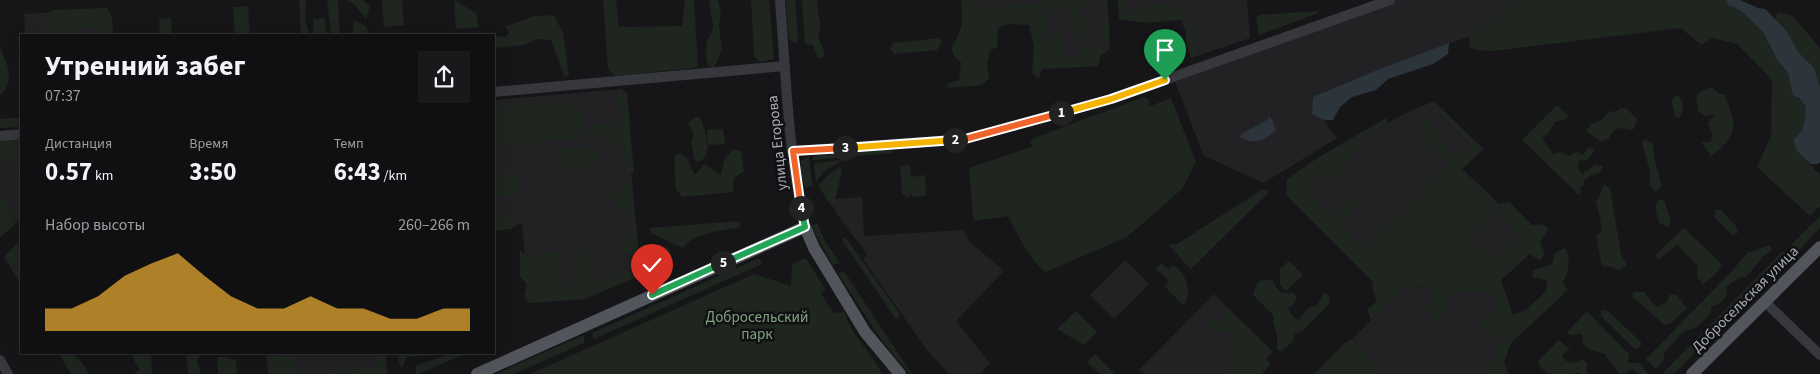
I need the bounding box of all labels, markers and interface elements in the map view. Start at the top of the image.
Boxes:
pin [1144,29,1186,80]
icon: arrive [1151,36,1179,64]
text: Утренний забег [45,46,246,86]
button: share [418,51,470,103]
text: 07:37 [45,85,81,107]
street label: улица Егорова [762,94,793,192]
pin: 1 [1048,100,1074,126]
text: 1 [1058,103,1065,123]
pin: 2 [942,128,968,152]
text: 2 [952,130,959,150]
text: Дистанция [45,134,112,154]
text: Время [189,134,228,154]
text: Темп [334,134,364,154]
pin: 3 [832,136,858,160]
text: 3 [842,138,849,158]
text: 0.57 [45,154,92,190]
text: 3:50 [189,154,236,190]
text: 6:43 [334,154,381,190]
text: km [92,166,113,186]
text: /km [381,166,407,186]
pin: 4 [788,196,814,220]
text: 4 [798,198,805,218]
text: Набор высоты [45,214,145,236]
text: 260–266 m [398,214,470,236]
street label: Добросельская улица [1687,241,1803,357]
pin [631,244,673,295]
pin: 5 [710,250,736,276]
icon: check [638,251,666,279]
text: 5 [720,253,727,273]
park label: Добросельский парк [706,307,808,345]

